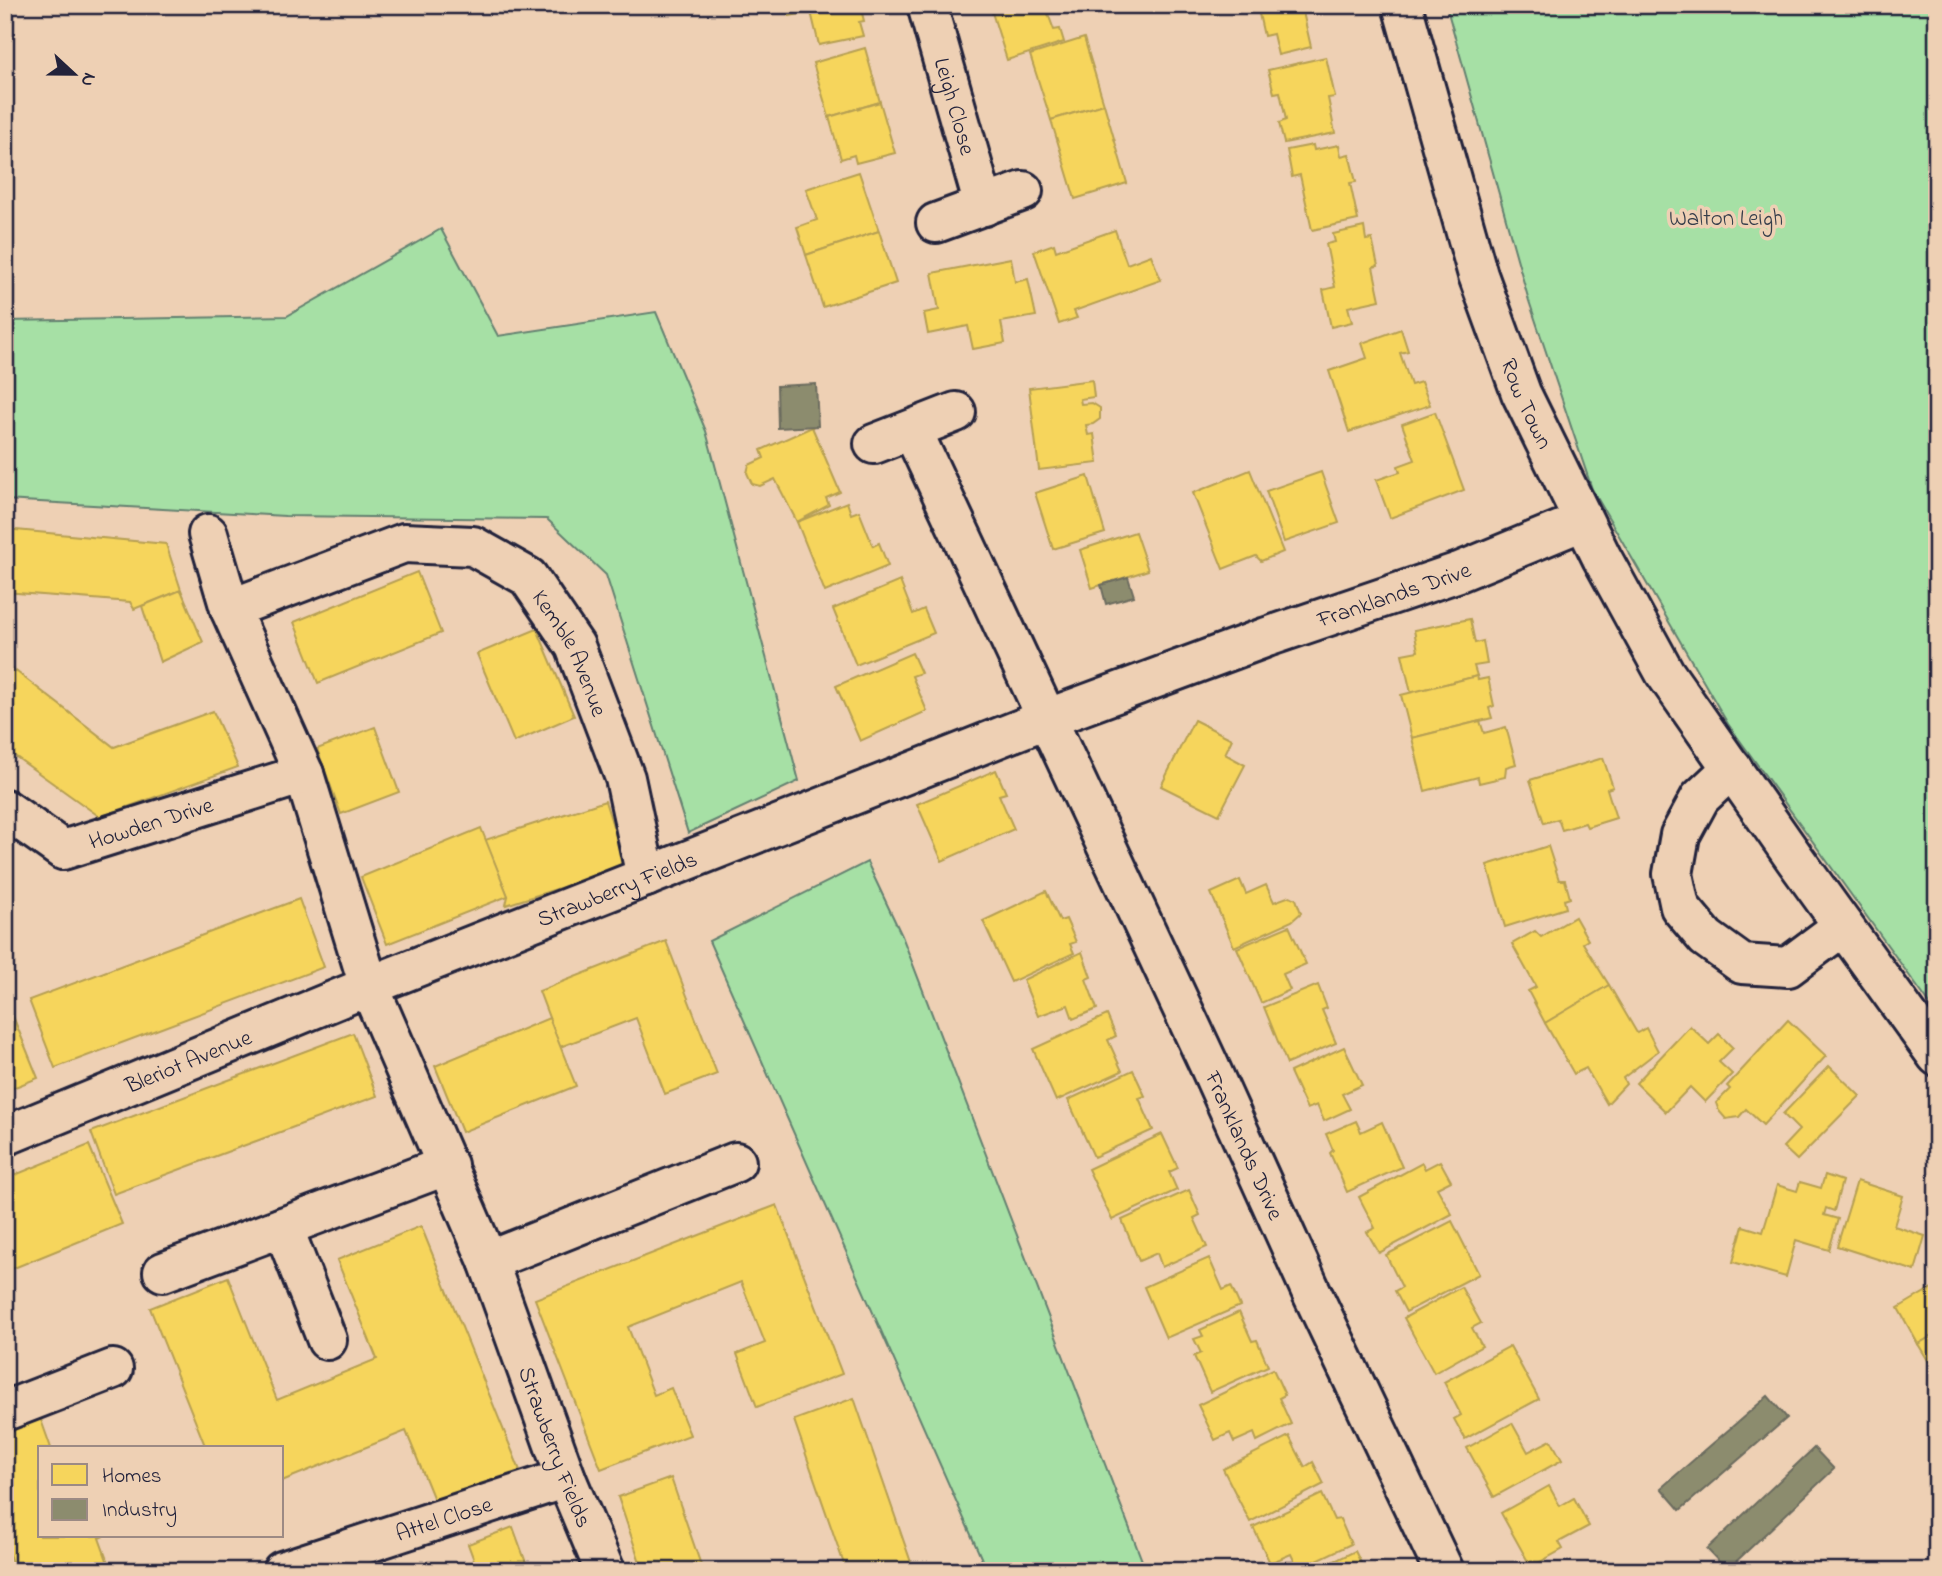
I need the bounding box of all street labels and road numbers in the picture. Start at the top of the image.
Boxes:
street label: Leigh Close [924,54,983,160]
street label: Row Town [1491,354,1560,455]
street label: Franklands Drive [1312,555,1477,638]
street label: Kemble Avenue [522,584,615,723]
street label: Howden Drive [85,789,218,860]
street label: Strawberry Fields [533,844,703,937]
street label: Bleriot Avenue [120,1022,258,1104]
street label: Franklands Drive [1194,1066,1291,1227]
street label: Strawberry Fields [508,1362,599,1533]
street label: Attel Close [392,1489,498,1552]

